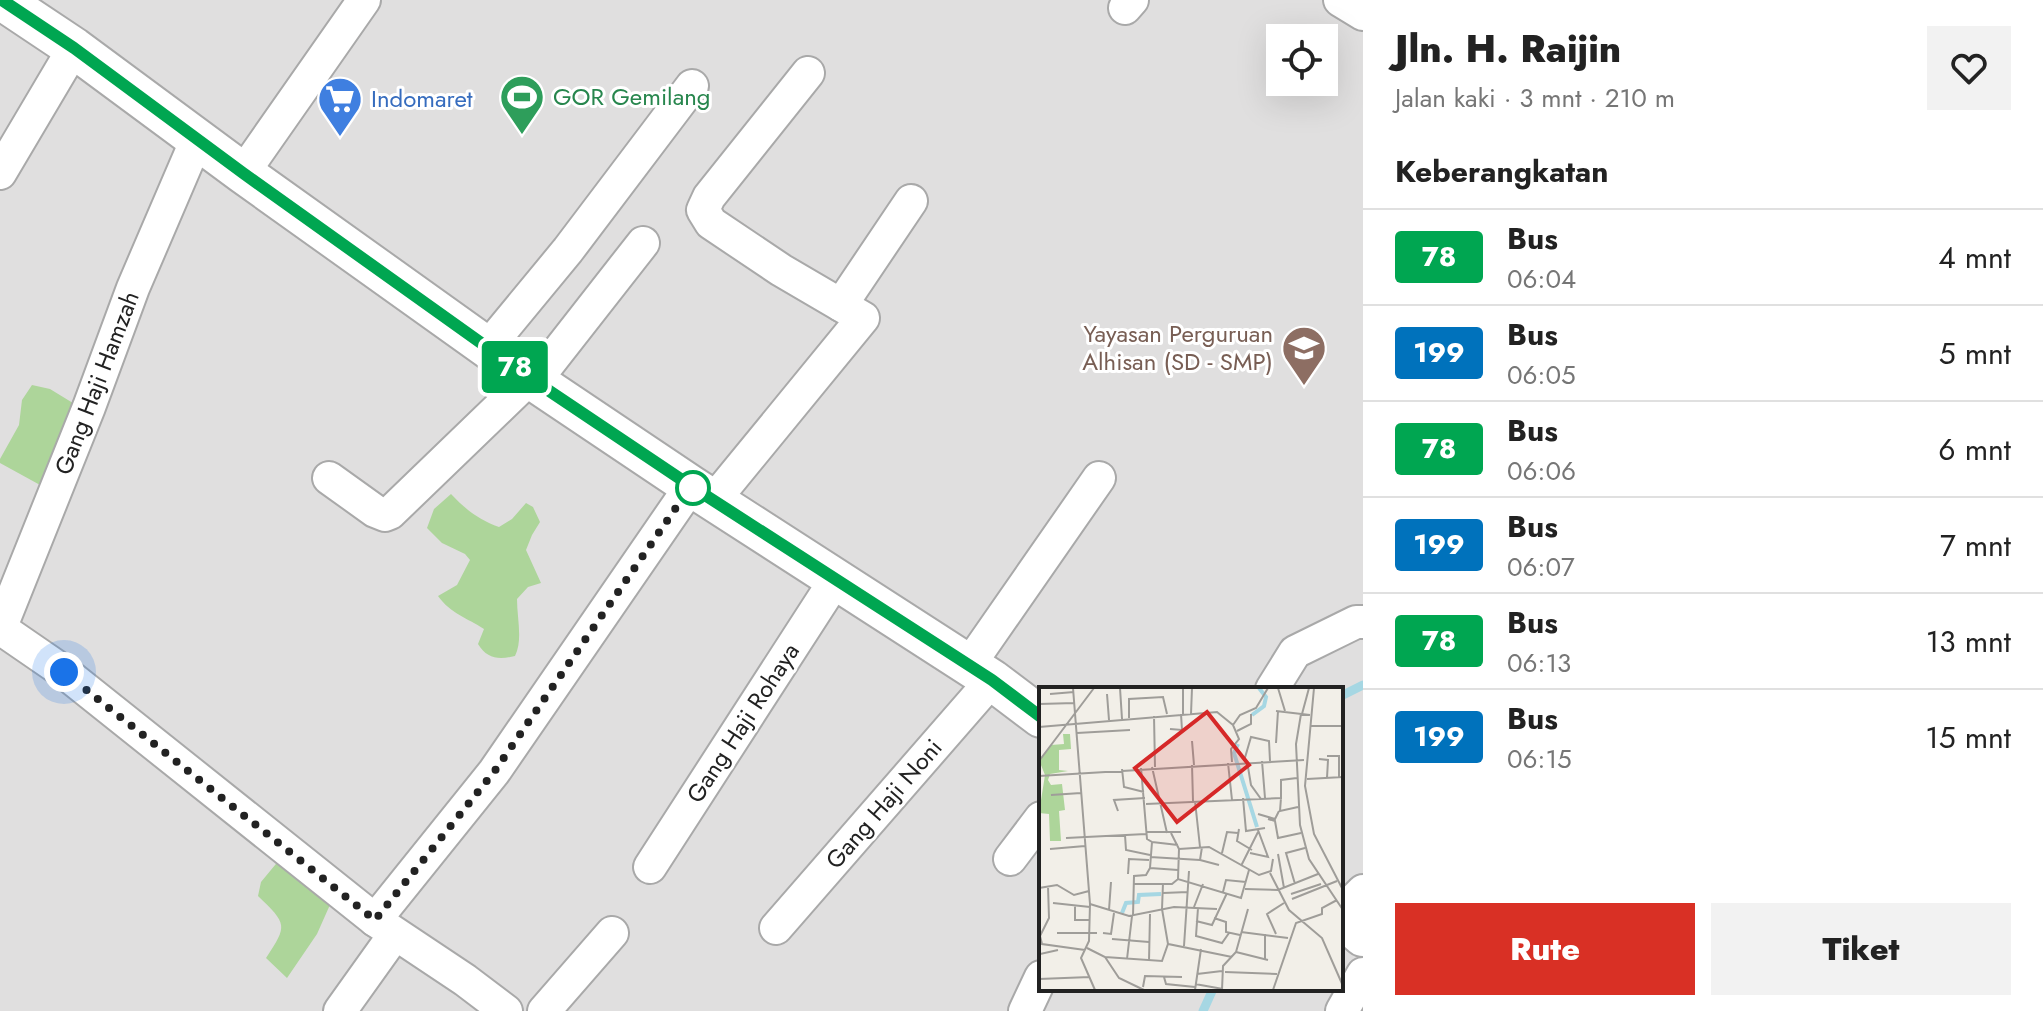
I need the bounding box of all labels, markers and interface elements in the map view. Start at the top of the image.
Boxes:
text: Jln. H. Raijin [1395,21,1621,76]
map controls [1266,24,1338,96]
button: locate [1266,24,1338,96]
button: heart [1927,26,2011,110]
sports icon: GOR Gemilang [498,73,546,136]
supermarket icon: Indomaret [316,75,364,138]
place label: GOR Gemilang [553,79,710,114]
text: Jalan kaki · 3 mnt · 210 m [1395,79,1675,117]
place label: Indomaret [371,81,473,116]
text: Keberangkatan [1395,150,1608,193]
text: Bus [1507,217,1558,260]
text: 78 [1422,236,1456,277]
text: 4 mnt [1938,236,2011,279]
text: 06:04 [1507,260,1576,298]
street label: Gang Haji Hamzah [45,286,148,480]
text: Bus [1507,313,1558,356]
place label: Yayasan Perguruan Alhisan (SD - SMP) [1082,316,1273,379]
school or university icon: Yayasan Perguruan Alhisan (SD - SMP) [1280,324,1328,387]
text: 199 [1413,332,1465,373]
text: 5 mnt [1939,332,2011,375]
line badge: 78 [479,341,551,393]
text: 78 [498,346,532,387]
text: 06:05 [1507,356,1576,394]
text: Bus [1507,409,1558,452]
text: 78 [1422,428,1456,469]
text: 6 mnt [1938,428,2011,471]
text: 06:06 [1507,452,1576,490]
unlabelled marker [676,471,710,505]
text: Bus [1507,505,1558,548]
text: 199 [1413,524,1465,565]
text: 7 mnt [1940,524,2011,567]
text: 06:07 [1507,548,1575,586]
text: Bus [1507,601,1558,644]
text: 78 [1422,620,1456,661]
text: 13 mnt [1926,620,2011,663]
street label: Gang Haji Rohaya [678,636,807,810]
text: 06:13 [1507,644,1571,682]
your location [44,652,84,692]
inset map [1039,687,1343,991]
text: Bus [1507,697,1558,740]
text: 199 [1413,716,1465,757]
text: 15 mnt [1925,716,2011,759]
street label: Gang Haji Noni [817,731,950,876]
text: 06:15 [1507,740,1572,778]
button: Rute [1395,903,1695,995]
button: Tiket [1711,903,2011,995]

